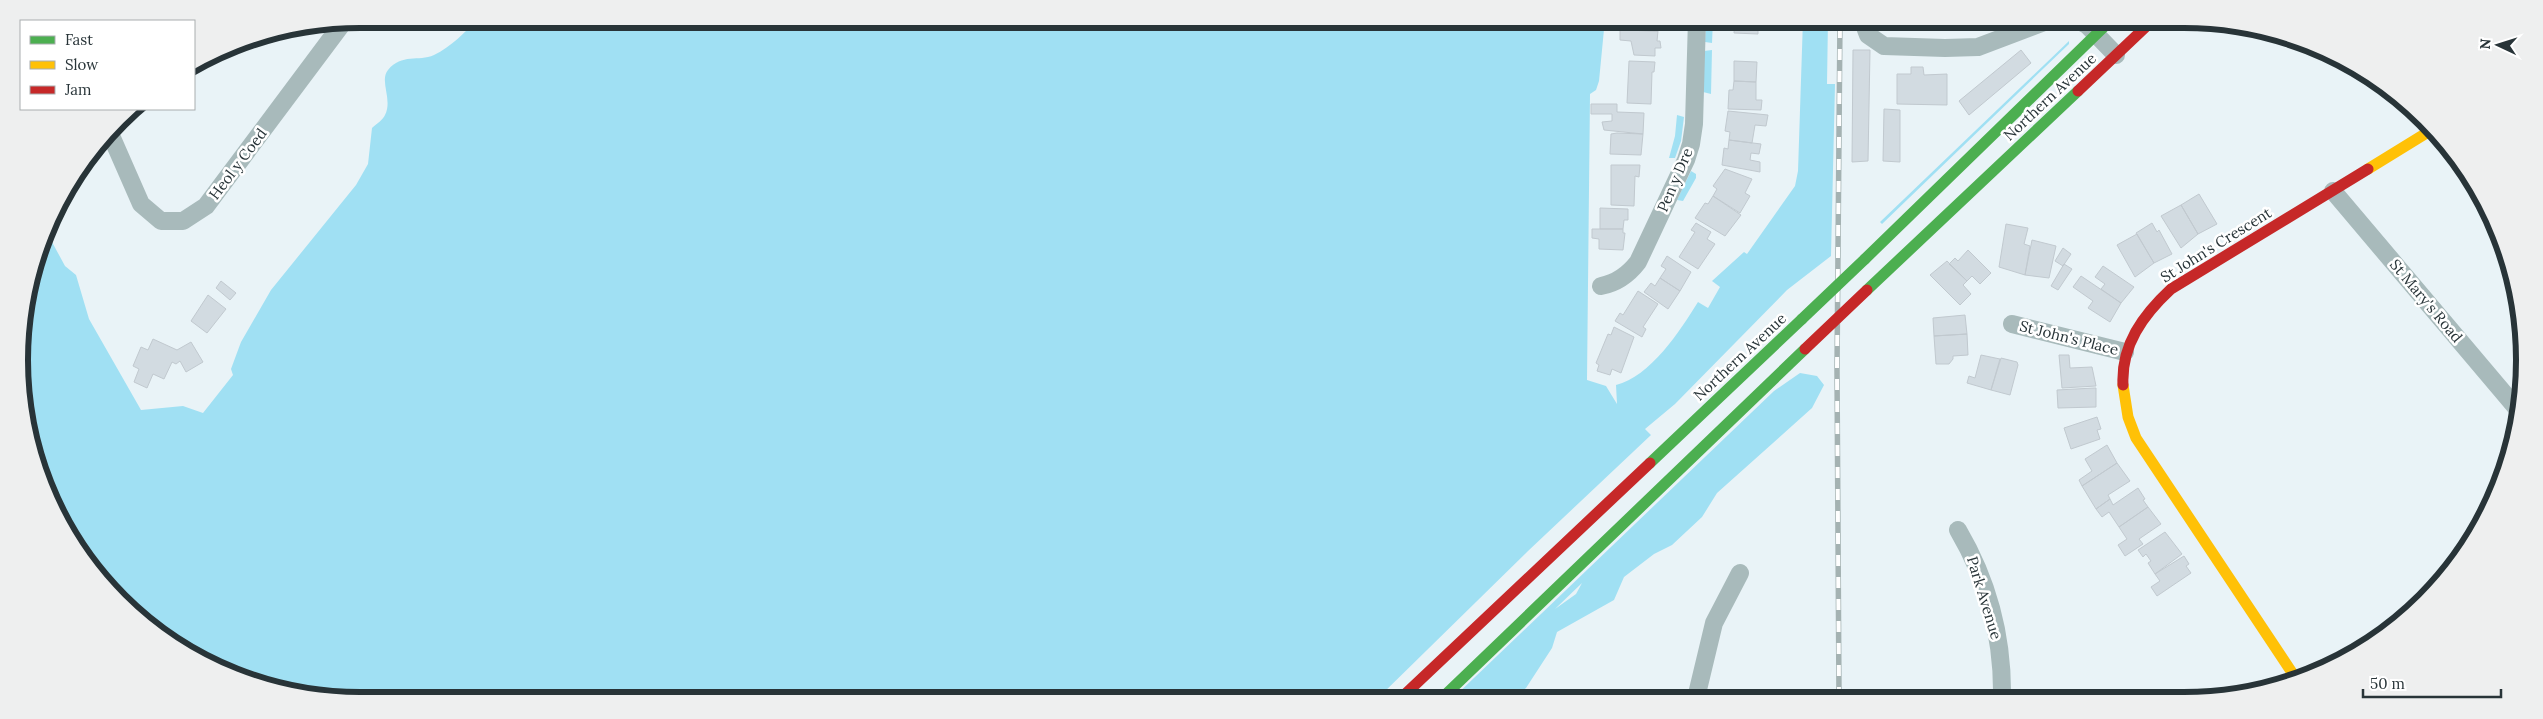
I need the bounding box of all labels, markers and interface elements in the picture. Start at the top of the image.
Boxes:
legend [20,20,195,110]
north arrow [2473,20,2523,70]
text: Fast [65,30,93,49]
text: N [2476,38,2494,50]
street label: Northern Avenue [1999,49,2100,145]
text: Slow [65,55,98,74]
text: Jam [64,80,92,99]
street label: Heol y Coed [205,124,271,203]
street label: Pen y Dre [1653,145,1697,215]
street label: St John's Crescent [2157,203,2275,286]
street label: St Mary's Road [2386,255,2467,346]
street label: Northern Avenue [1689,309,1790,405]
street label: St John's Place [2018,316,2121,359]
street label: Park Avenue [1963,554,2006,642]
scale bar [2363,666,2500,698]
text: 50 m [2370,674,2405,693]

